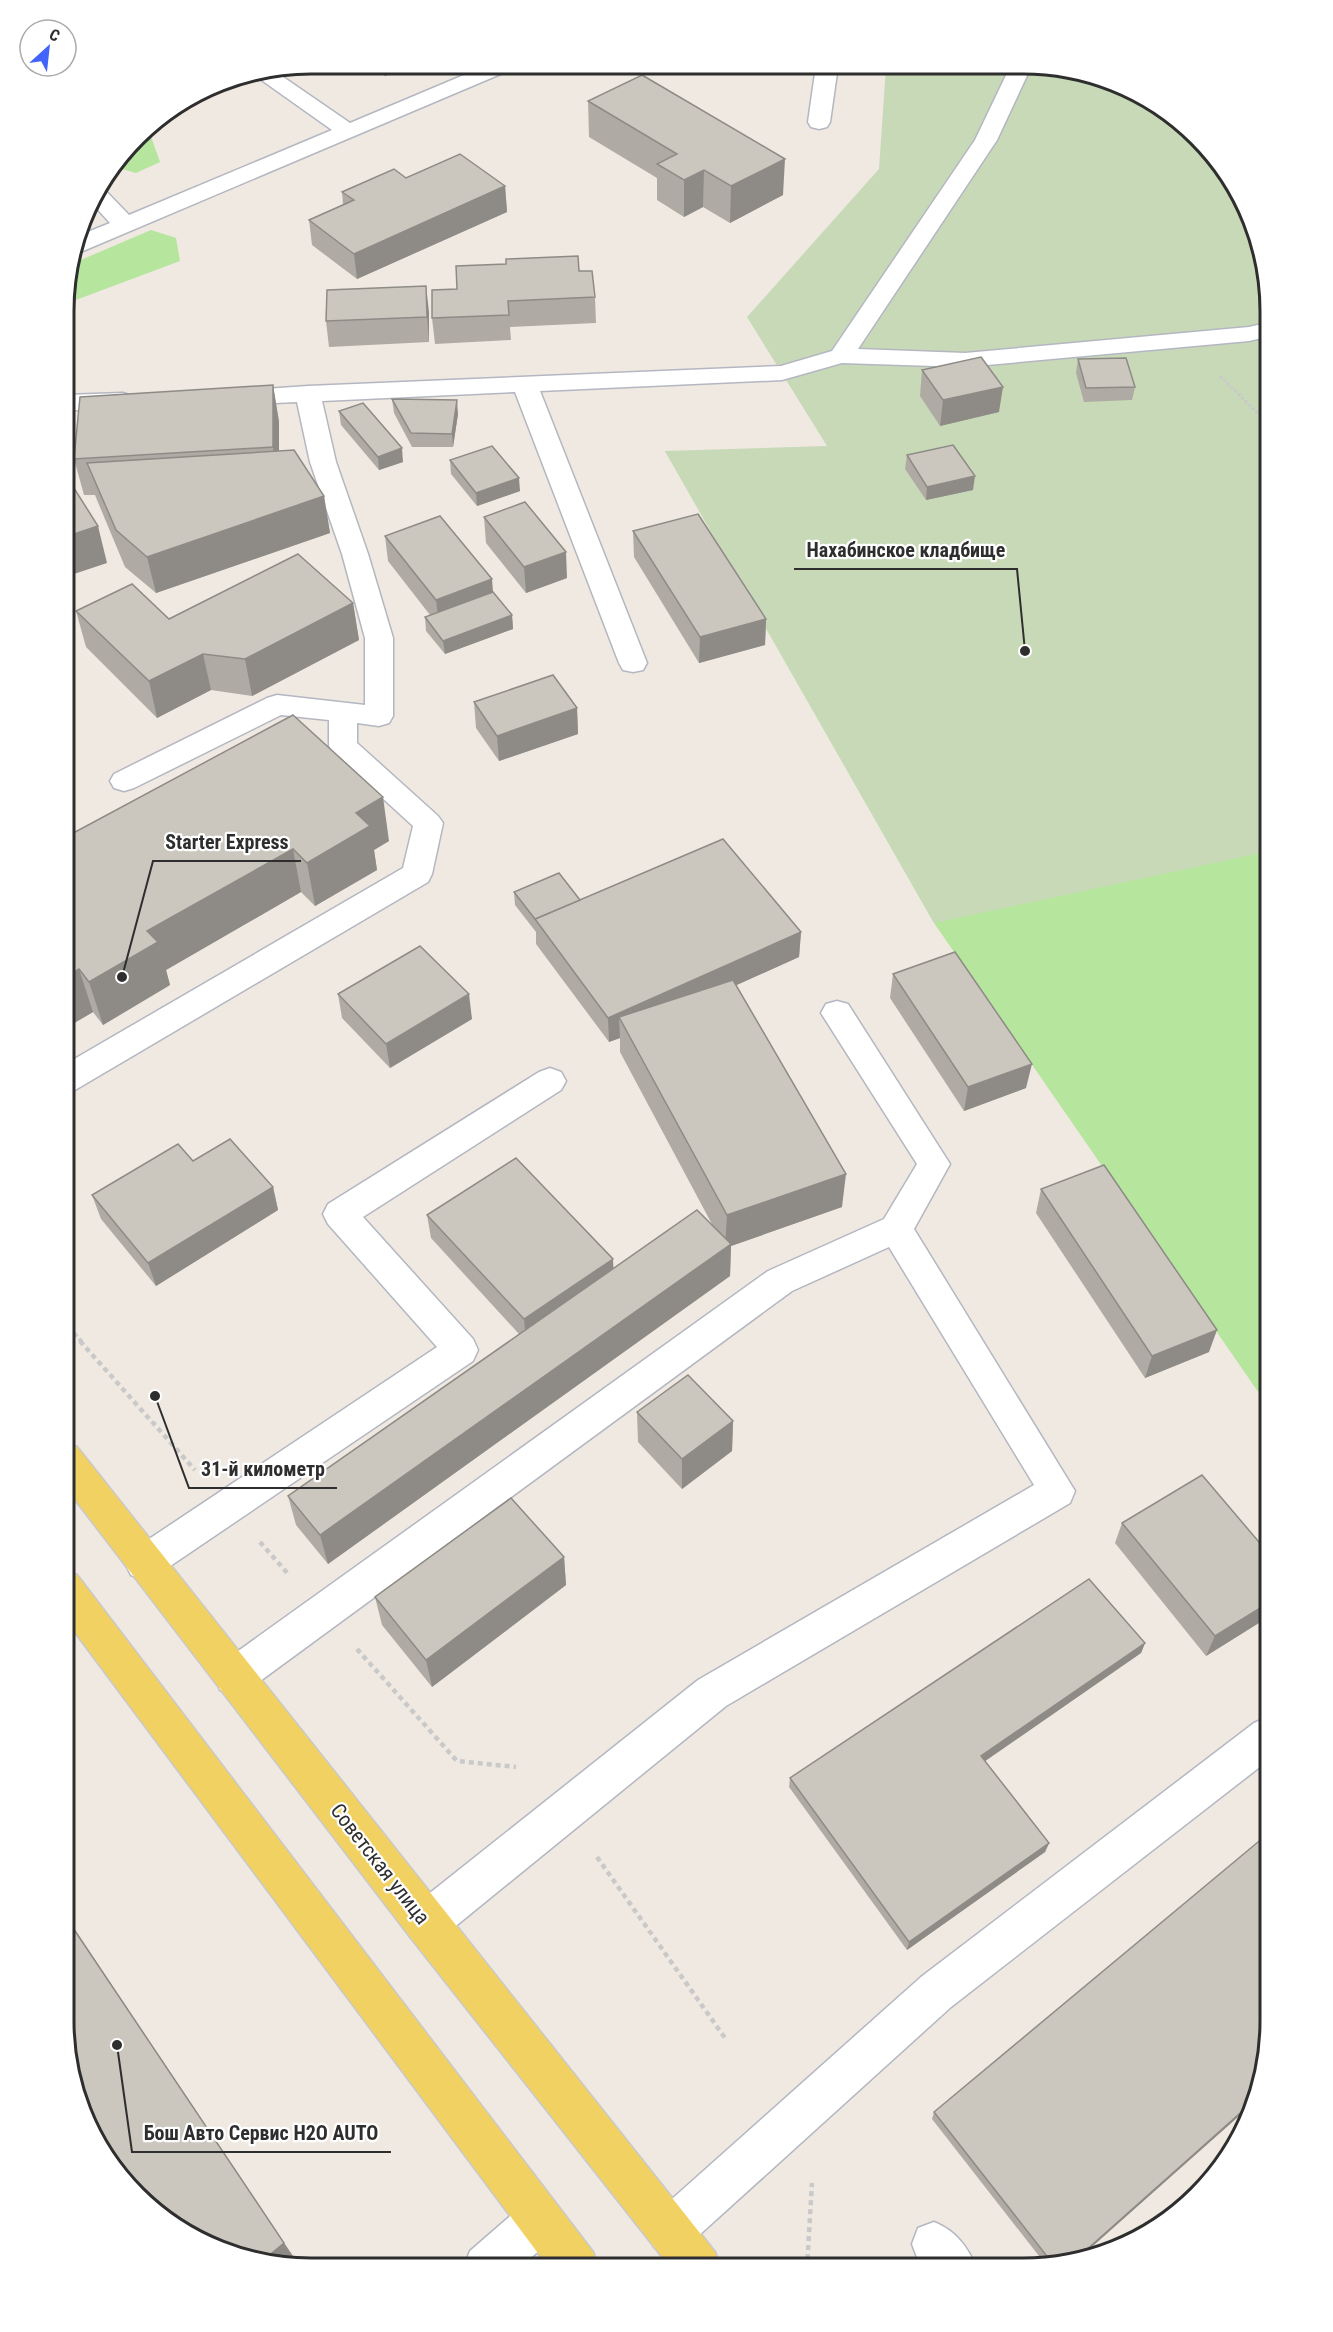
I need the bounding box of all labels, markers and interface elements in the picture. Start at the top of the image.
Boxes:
north arrow [18,18,78,78]
text: С [46,25,63,46]
callout: Нахабинское кладбище [794,531,1017,569]
text: Нахабинское кладбище [807,538,1005,562]
callout: Starter Express [153,823,301,861]
text: Starter Express [165,830,289,854]
callout: 31-й километр [189,1450,337,1488]
text: 31-й километр [201,1457,325,1481]
street label: Советская улица [325,1799,435,1929]
callout: Бош Авто Сервис H2O AUTO [132,2114,391,2152]
text: Бош Авто Сервис H2O AUTO [144,2121,378,2145]

